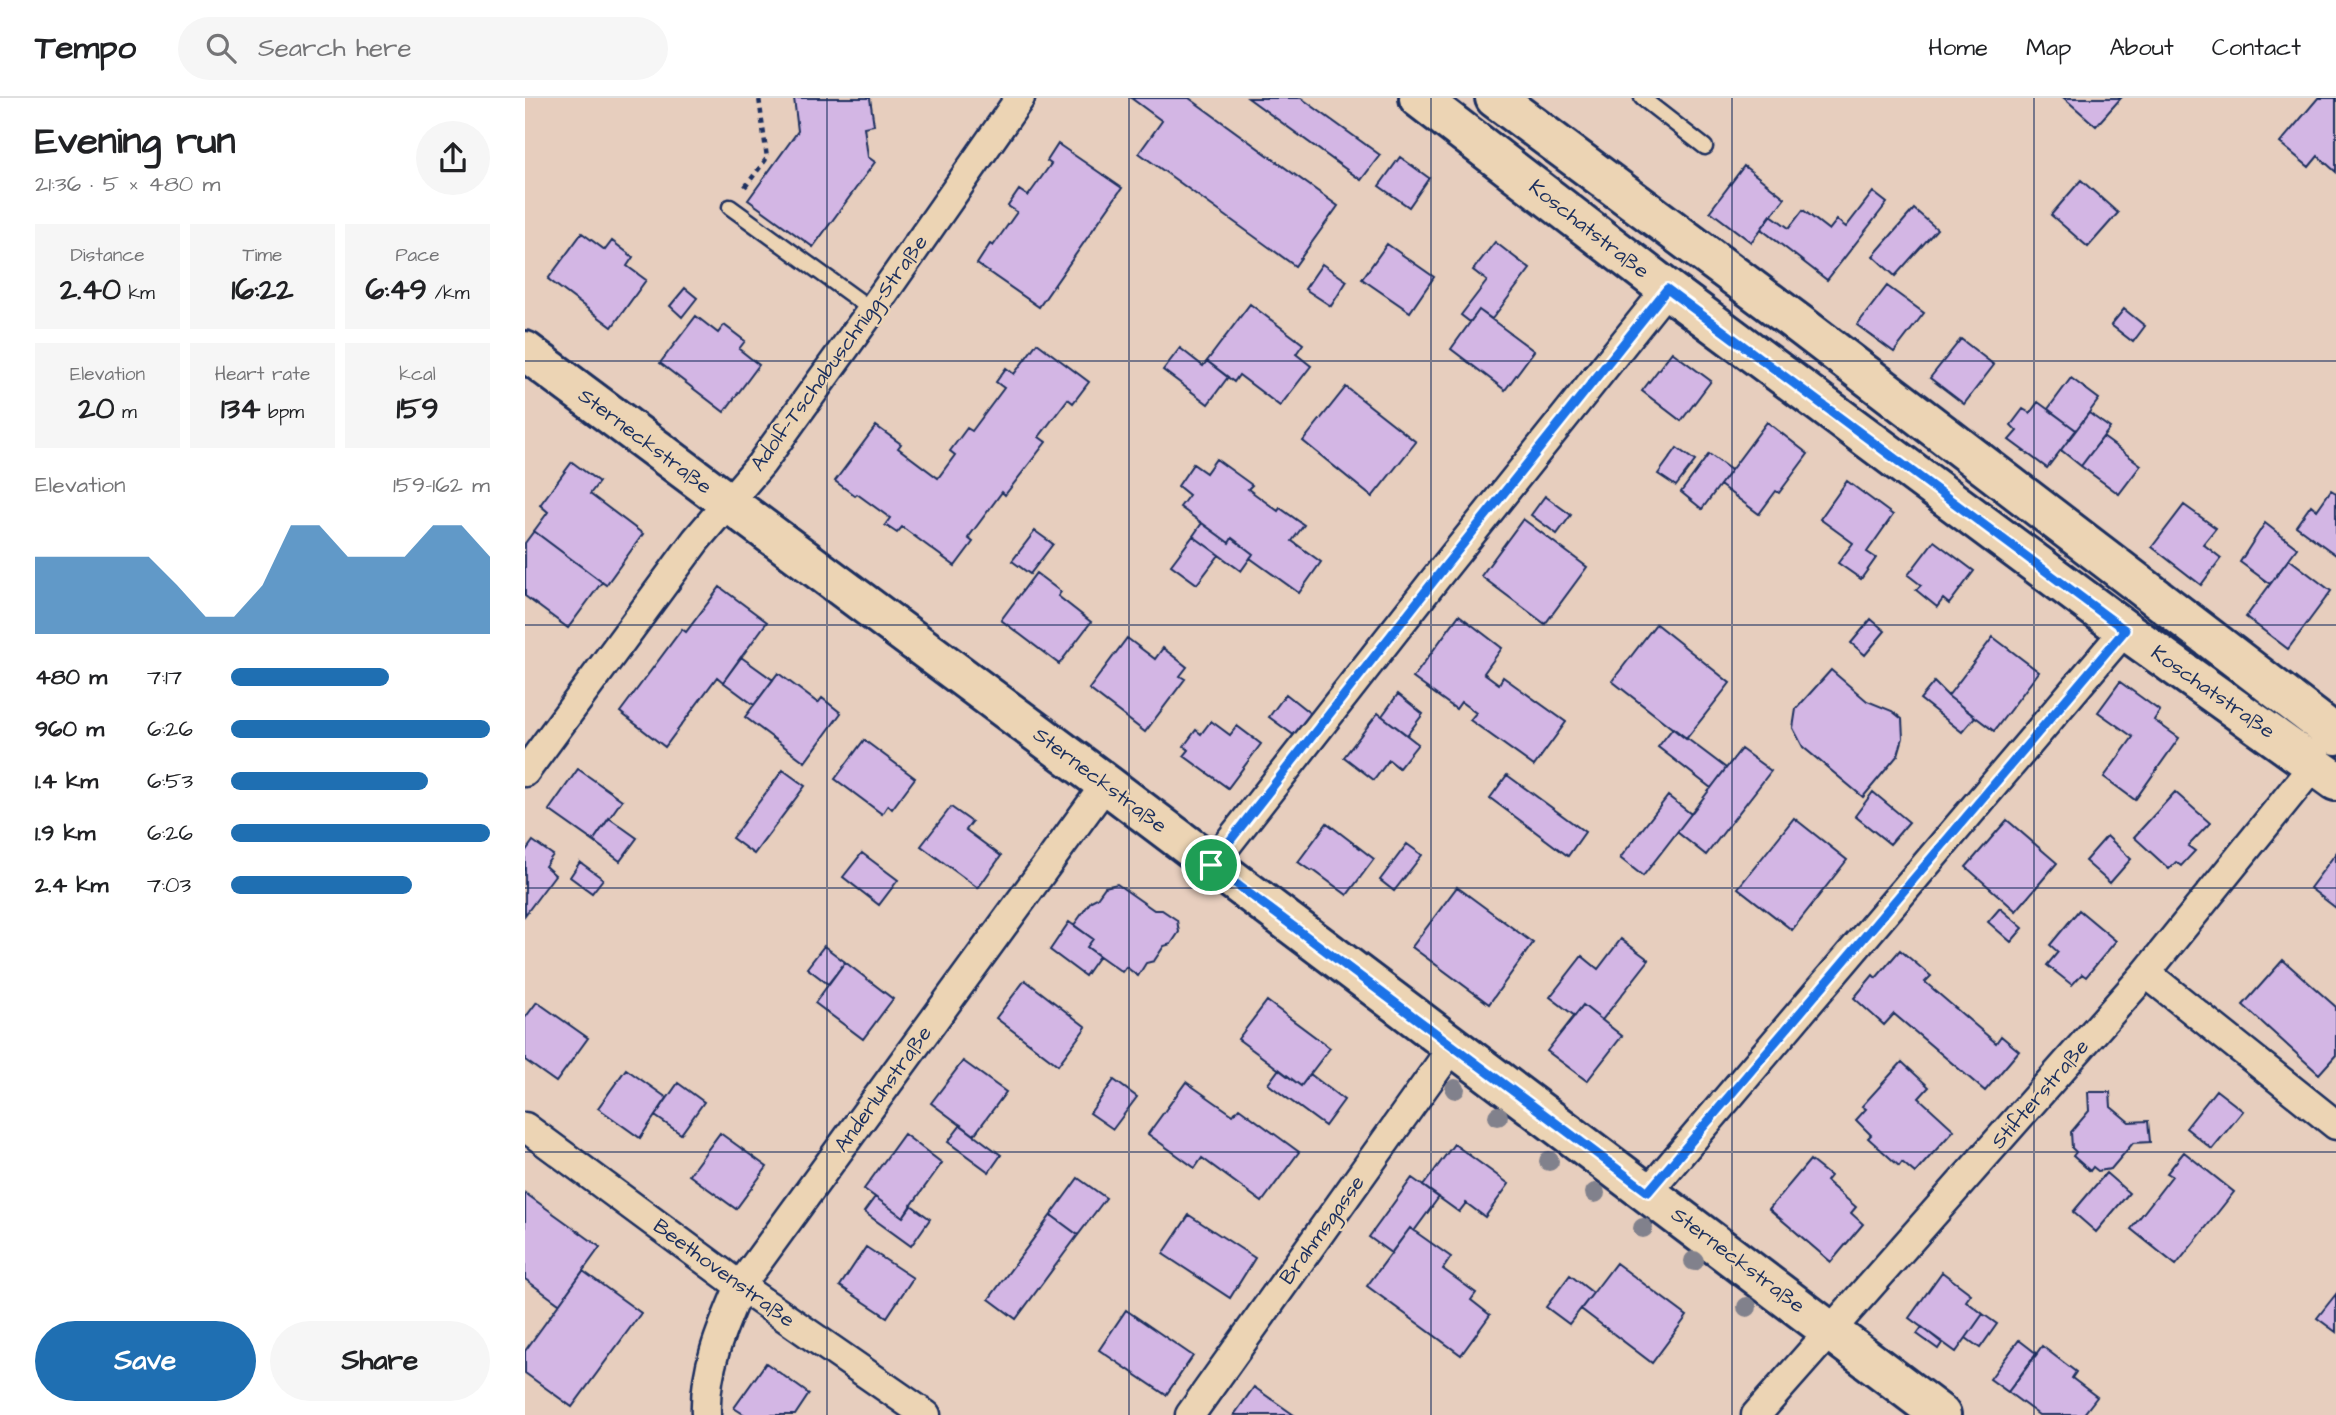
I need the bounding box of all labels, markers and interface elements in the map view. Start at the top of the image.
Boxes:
search box [178,17,668,80]
text: Tempo [35,25,136,71]
icon: search [202,29,240,67]
text: Search here [258,30,411,66]
text: Home [1928,31,1988,65]
text: Map [2026,31,2071,65]
text: About [2109,31,2174,65]
text: Contact [2212,31,2301,65]
text: Evening run [35,116,236,168]
button: share [416,121,490,195]
text: 21:36 · 5 × 480 m [35,168,220,200]
street label: Koschatstraße [1523,173,1655,285]
street label: Adolf-Tschabuschnigg-Straße [743,229,936,478]
text: Distance [71,242,144,269]
text: Time [243,242,282,269]
text: Pace [395,242,440,269]
text: 2.40 [60,269,121,311]
text: 16:22 [232,269,294,311]
text: 6:49 [365,269,427,311]
text: km [121,280,155,307]
text: /km [427,280,470,307]
text: Elevation [70,361,145,388]
text: Heart rate [215,361,310,388]
text: kcal [399,361,436,388]
street label: Sterneckstraße [572,381,718,501]
text: 20 [78,388,114,430]
text: 134 [221,388,260,430]
text: 159 [396,388,439,430]
text: m [114,399,137,426]
text: bpm [260,399,304,426]
text: Elevation [35,469,126,501]
text: 159–162 m [393,469,490,501]
street label: Koschatstraße [2145,638,2281,746]
text: 480 m [35,661,107,693]
text: 7:17 [147,661,182,693]
text: 960 m [35,713,104,745]
text: 6:26 [147,713,193,745]
street label: Sterneckstraße [1027,720,1173,840]
text: 1.4 km [35,765,98,797]
text: 6:53 [147,765,193,797]
text: 1.9 km [35,817,96,849]
text: 6:26 [147,817,193,849]
pin [1181,835,1241,895]
icon: arrive [1192,846,1230,884]
text: 2.4 km [35,869,108,901]
text: 7:03 [147,869,191,901]
street label: Anderluhstraße [827,1020,939,1158]
street label: Stifterstraße [1984,1033,2096,1155]
street label: Brahmsgasse [1273,1170,1373,1292]
street label: Sterneckstraße [1665,1200,1811,1320]
street label: Beethovenstraße [647,1212,801,1334]
button: Save [35,1321,256,1401]
button: Share [270,1321,490,1401]

